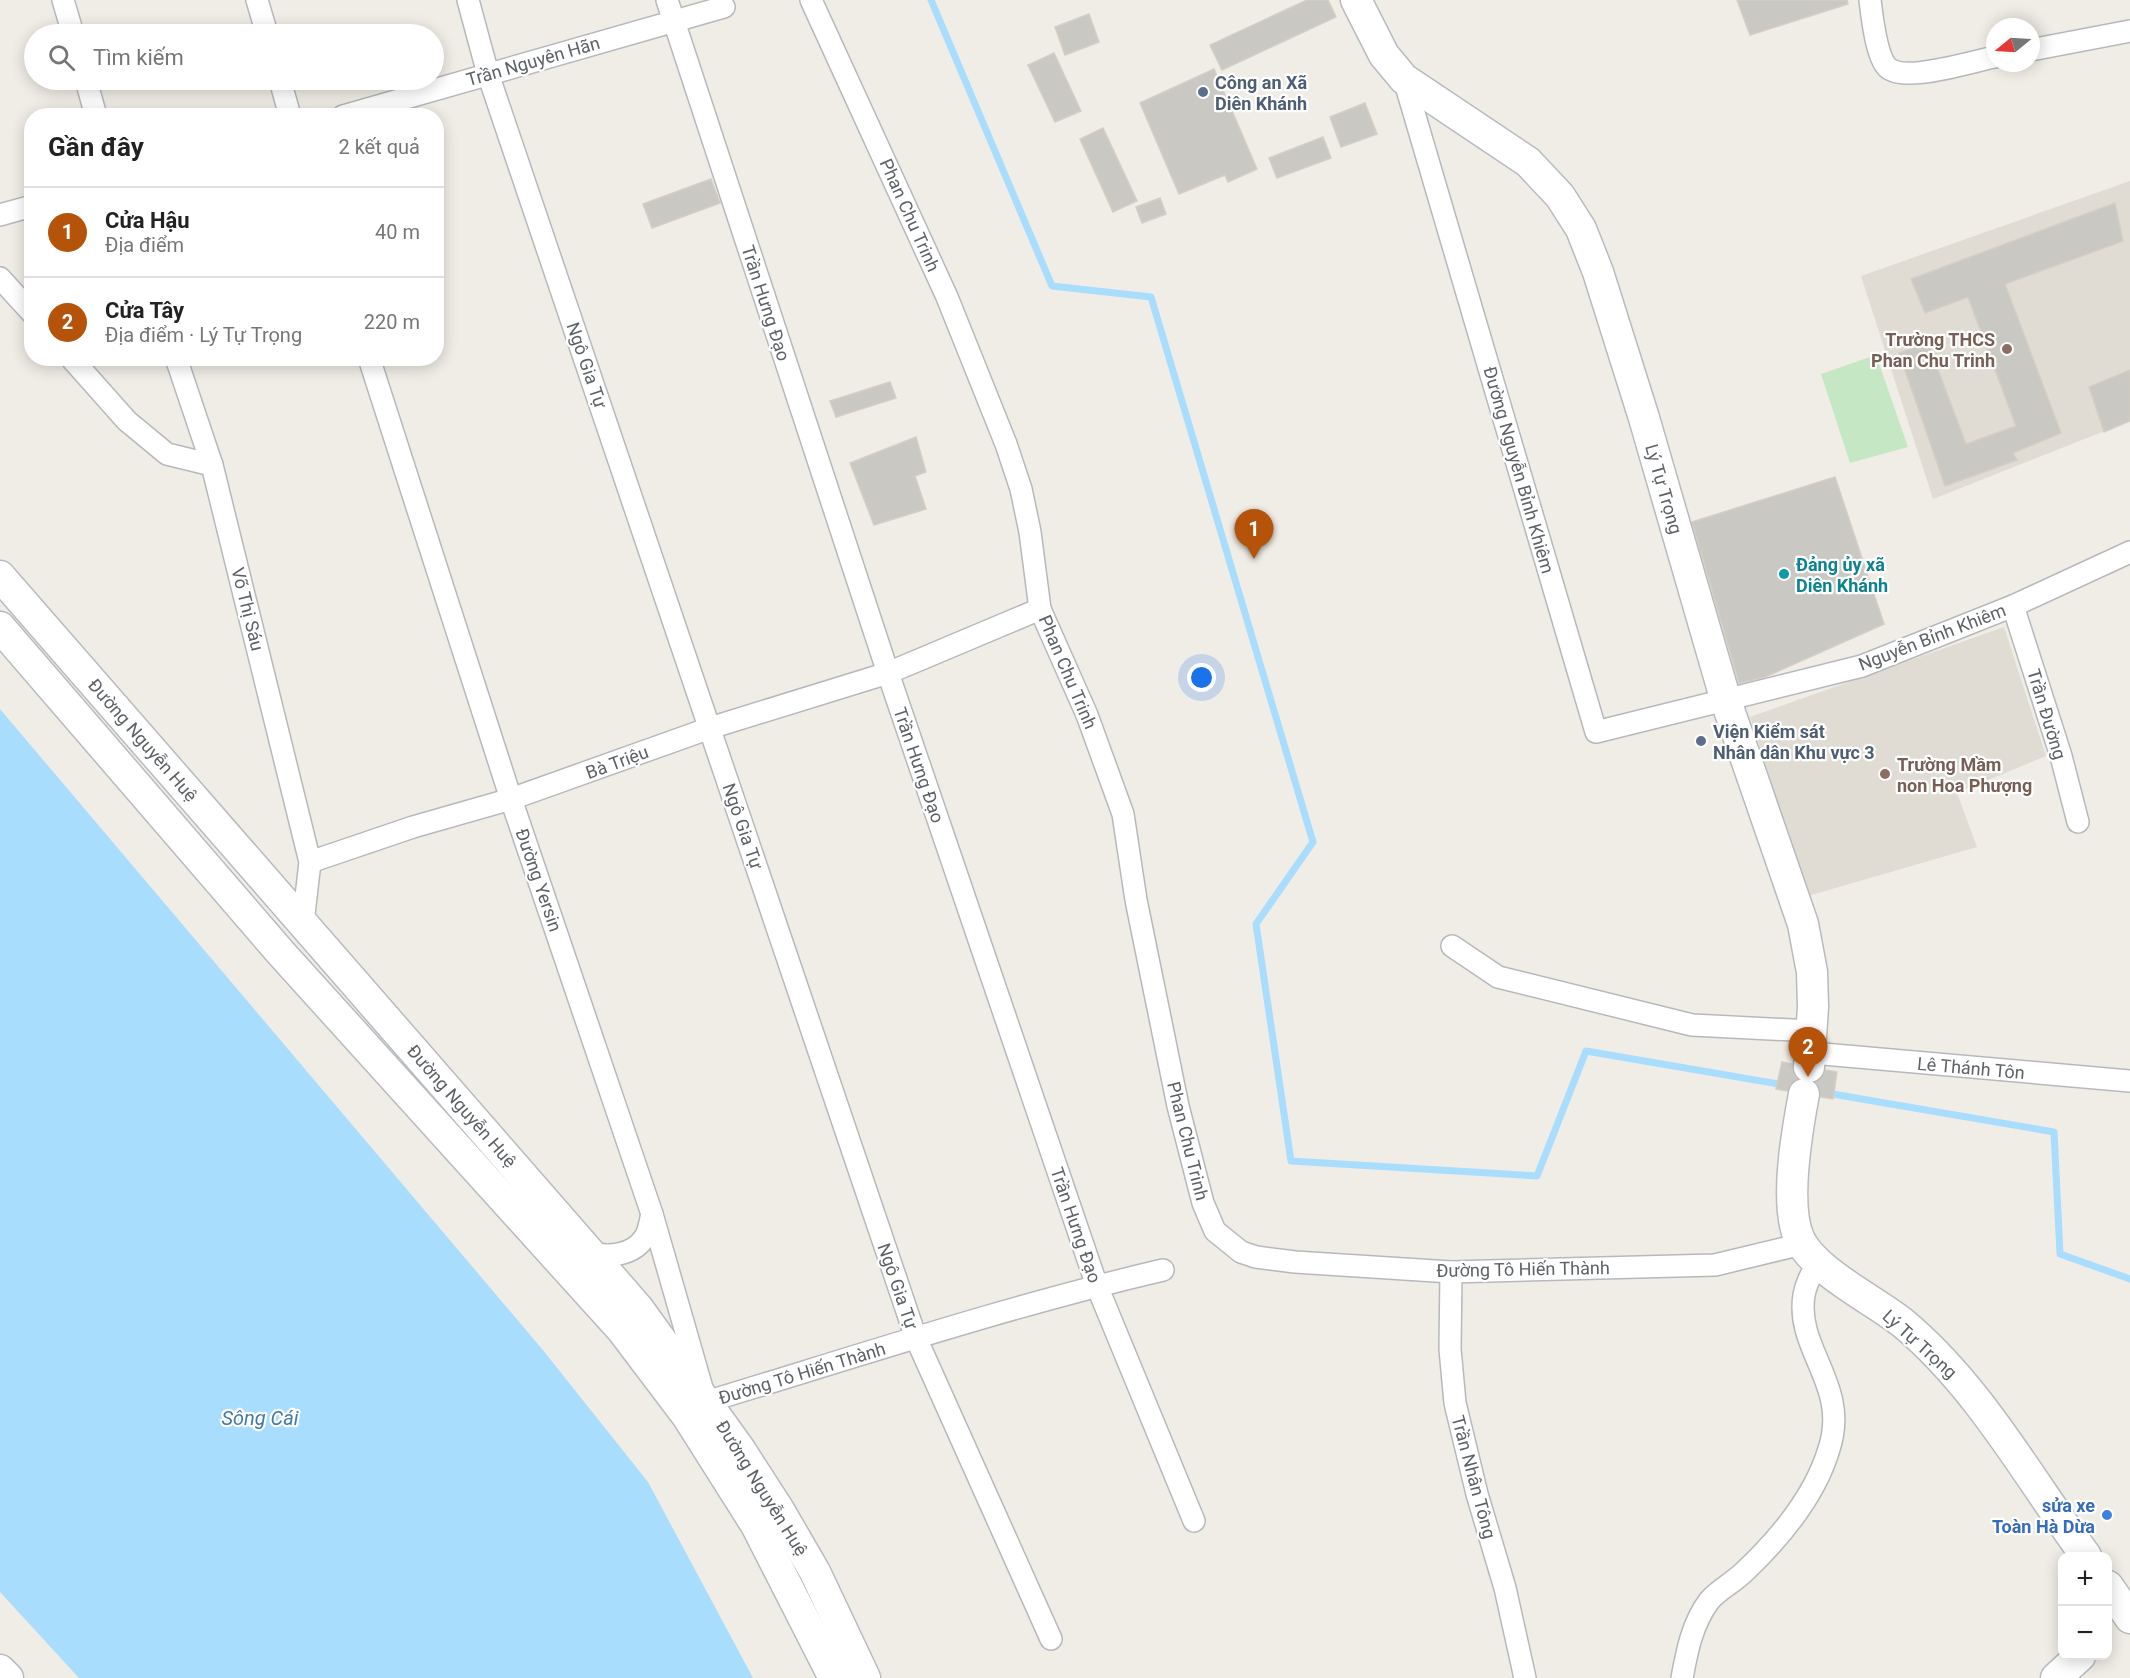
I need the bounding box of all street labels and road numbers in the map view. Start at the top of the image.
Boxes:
street label: Trần Nguyên Hãn [464,32,602,90]
street label: Phan Chu Trinh [876,155,944,275]
street label: Trần Hưng Đạo [737,242,795,364]
street label: Ngô Gia Tự [563,319,612,411]
street label: Đường Nguyễn Bỉnh Khiêm [1479,364,1559,576]
street label: Lý Tự Trọng [1641,442,1687,536]
street label: Võ Thị Sáu [227,565,269,653]
street label: Nguyễn Bỉnh Khiêm [1855,599,2009,675]
street label: Phan Chu Trinh [1035,612,1101,732]
street label: Trần Đường [2023,666,2071,762]
street label: Đường Nguyễn Huệ [84,674,202,806]
street label: Trần Hưng Đạo [889,705,949,825]
street label: Bà Triệu [583,741,651,783]
street label: Ngô Gia Tự [719,780,768,872]
street label: Đường Yersin [512,826,566,934]
street label: Đường Nguyễn Huệ [403,1040,521,1172]
street label: Lê Thánh Tôn [1916,1053,2026,1083]
street label: Phan Chu Trinh [1163,1079,1213,1203]
street label: Trần Hưng Đạo [1046,1165,1106,1285]
street label: Ngô Gia Tự [874,1240,923,1332]
street label: Đường Tô Hiến Thành [1436,1257,1610,1281]
street label: Lý Tự Trọng [1879,1305,1961,1383]
street label: Đường Tô Hiến Thành [716,1338,888,1408]
street label: Trần Nhân Tông [1447,1413,1501,1541]
street label: Đường Nguyễn Huệ [712,1416,812,1560]

